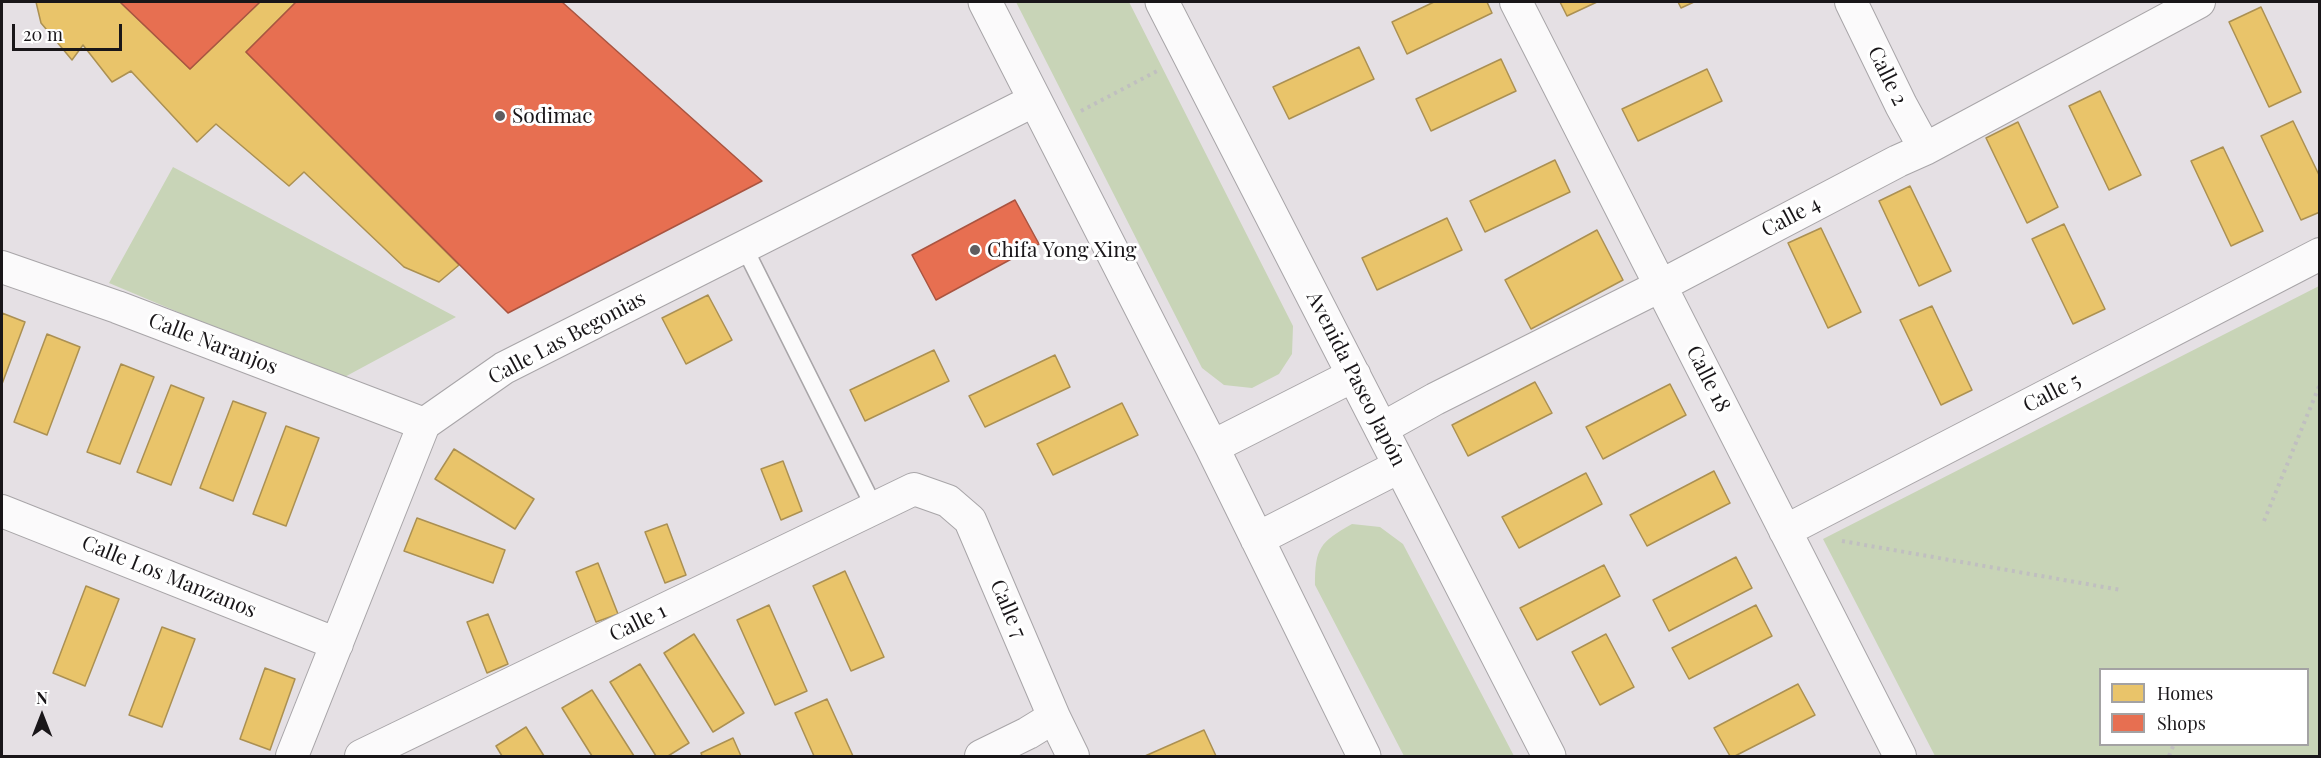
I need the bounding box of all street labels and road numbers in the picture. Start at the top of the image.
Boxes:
street label: Calle 2 [1862,42,1912,110]
street label: Calle 4 [1757,191,1825,243]
street label: Calle Las Begonias [484,286,650,390]
street label: Avenida Paseo Japón [1301,287,1411,471]
street label: Calle Naranjos [145,308,281,380]
street label: Calle 18 [1681,342,1735,416]
street label: Calle 5 [2019,368,2085,418]
street label: Calle Los Manzanos [78,530,260,624]
street label: Calle 7 [984,576,1032,642]
street label: Calle 1 [605,598,671,648]

